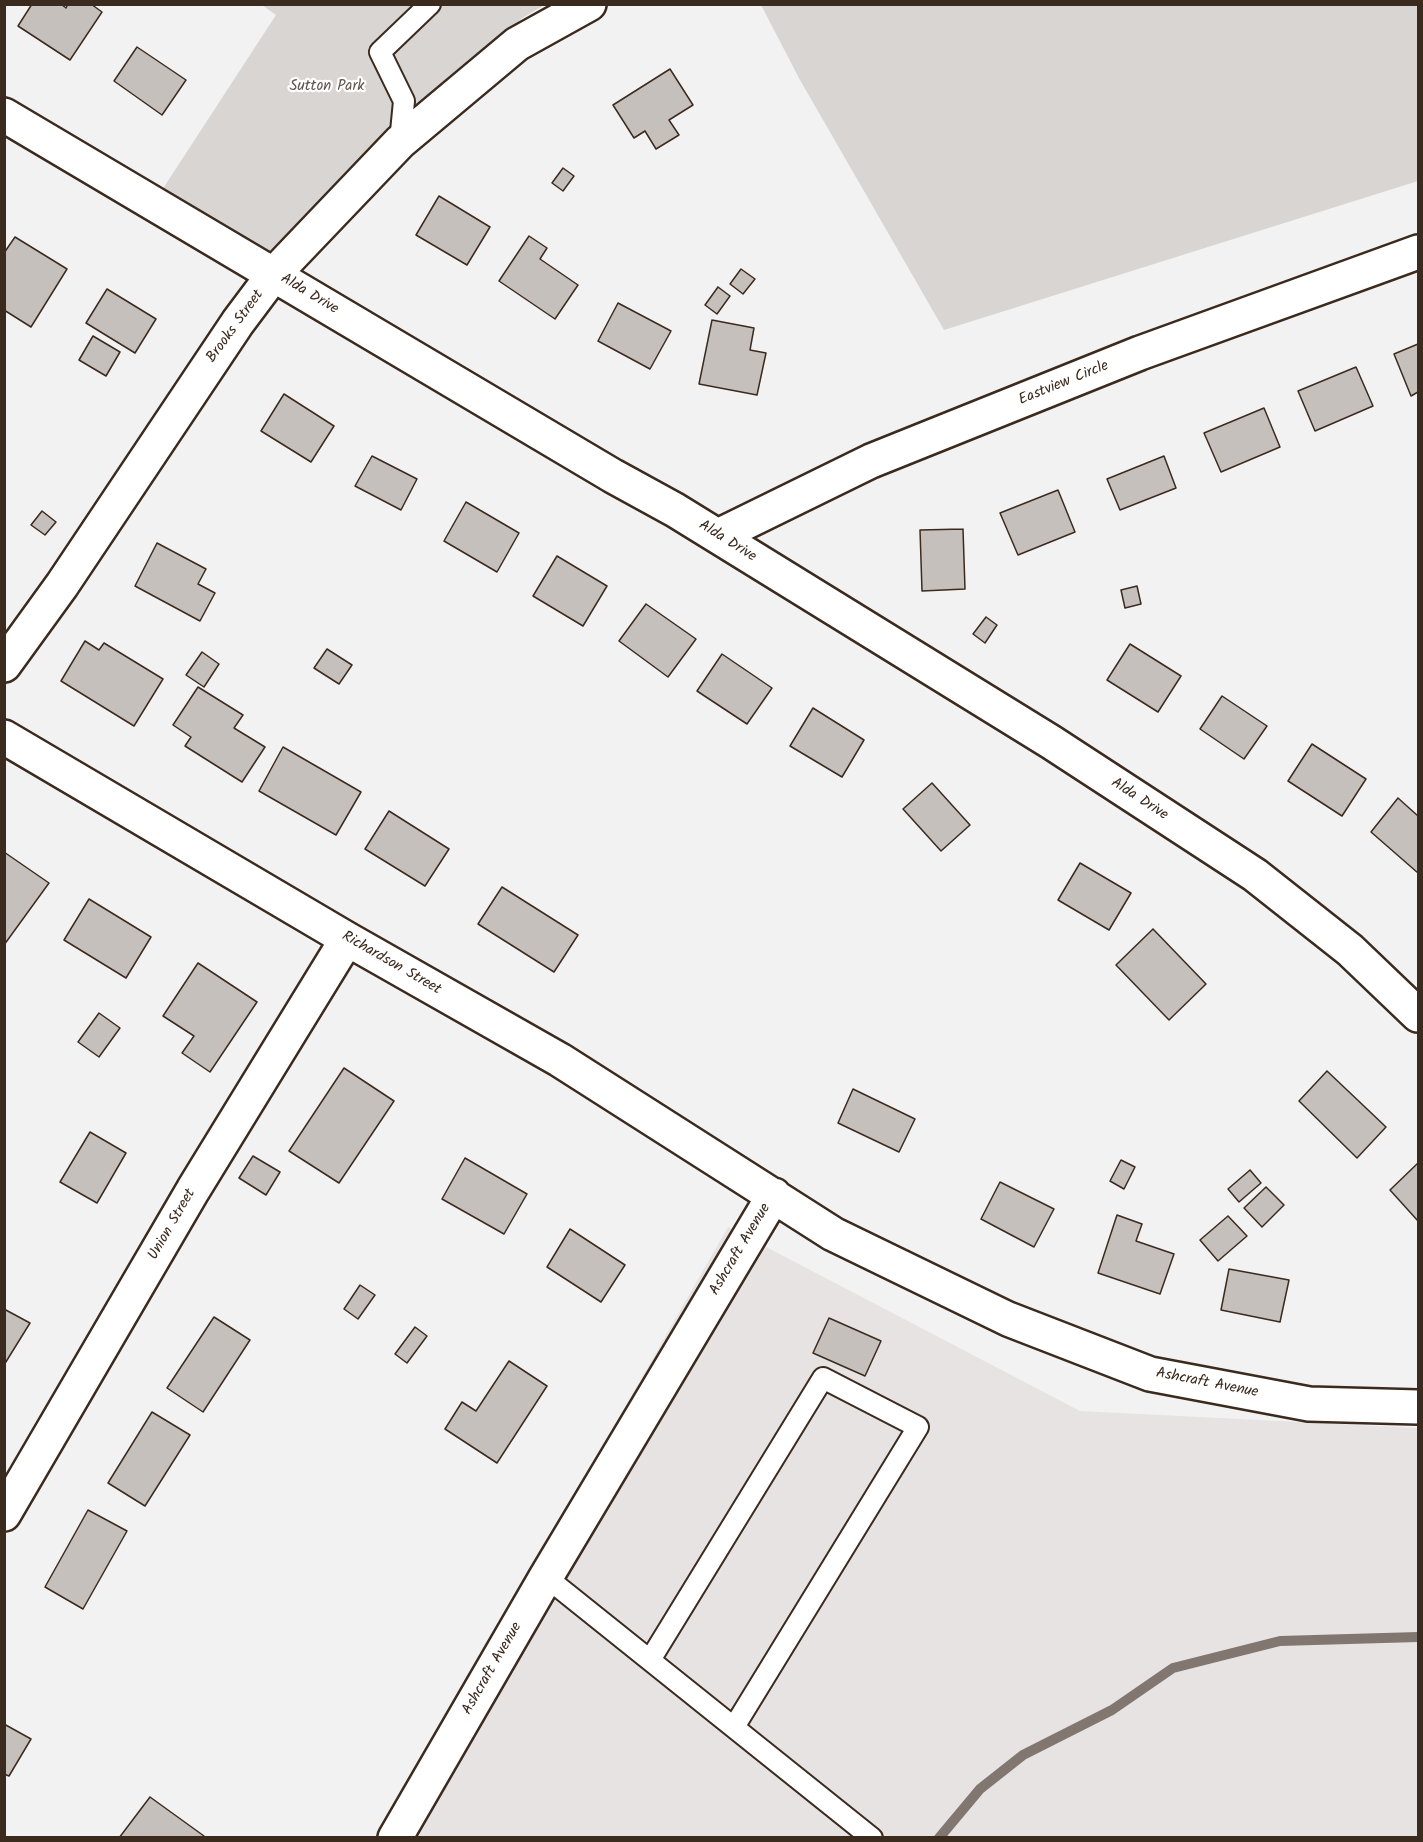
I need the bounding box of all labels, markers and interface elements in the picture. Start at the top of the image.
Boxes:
park label: Sutton Park [290,78,364,96]
street label: Alda Drive [277,271,341,319]
street label: Brooks Street [204,287,268,367]
street label: Eastview Circle [1016,358,1112,410]
street label: Alda Drive [695,517,759,567]
street label: Alda Drive [1107,775,1171,825]
street label: Richardson Street [338,928,444,1000]
street label: Union Street [145,1186,201,1264]
street label: Ashcraft Avenue [707,1201,775,1299]
street label: Ashcraft Avenue [1154,1365,1260,1403]
street label: Ashcraft Avenue [459,1620,527,1718]

